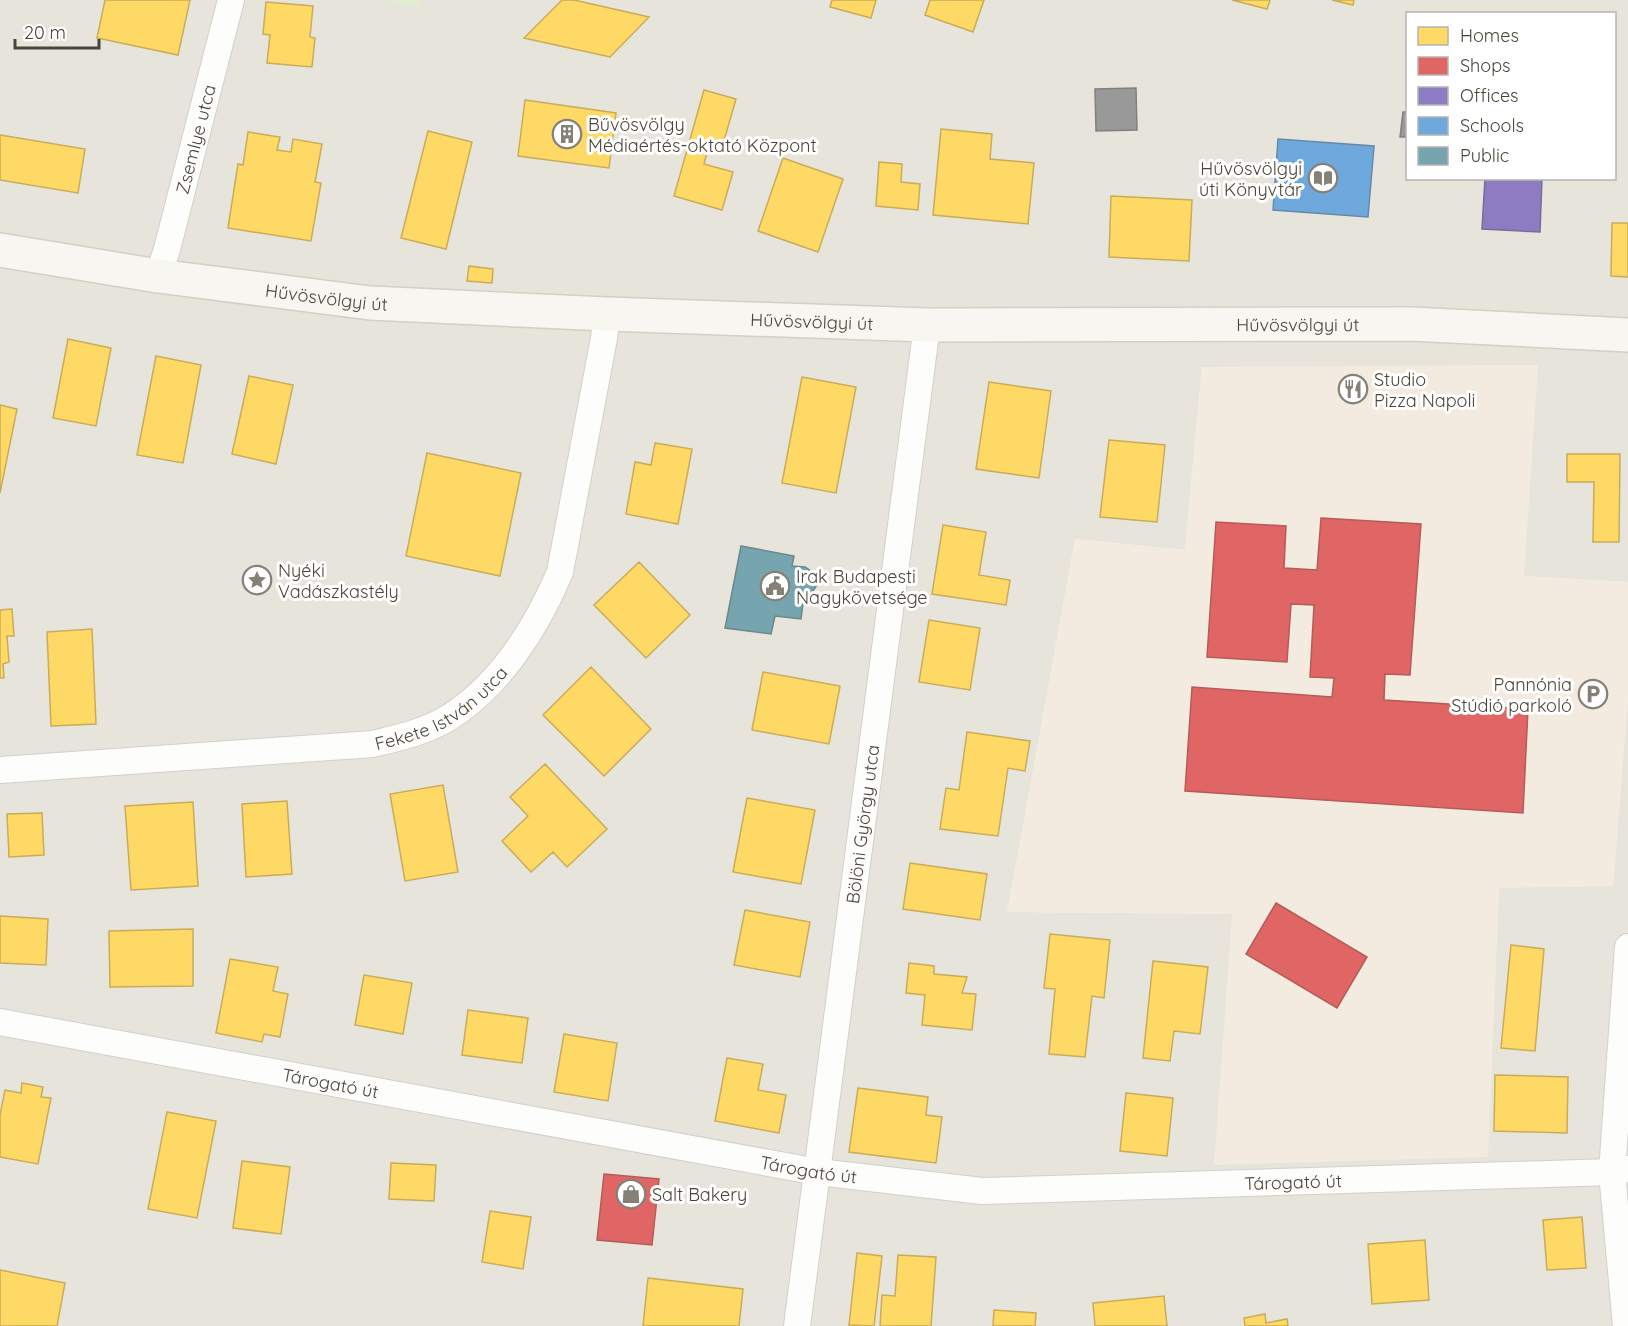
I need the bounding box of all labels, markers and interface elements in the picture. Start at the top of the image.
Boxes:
scale bar [15,12,99,50]
legend [1406,12,1616,180]
text: 20 m [24,21,66,44]
text: Homes [1460,24,1519,47]
text: Shops [1460,54,1511,77]
street label: Zsemlye utca [170,82,220,196]
text: Offices [1460,84,1519,107]
place label: Bűvösvölgy Médiaértés-oktató Központ [588,113,817,157]
text: Schools [1460,114,1524,137]
building icon: Bűvösvölgy Médiaértés-oktató Központ [551,118,583,150]
text: Public [1460,144,1509,167]
place label: Hűvösvölgyi úti Könyvtár [1199,157,1302,201]
library icon: Hűvösvölgyi úti Könyvtár [1307,162,1339,194]
street label: Hűvösvölgyi út [264,278,388,315]
street label: Hűvösvölgyi út [750,307,874,335]
street label: Hűvösvölgyi út [1236,313,1359,336]
place label: Studio Pizza Napoli [1374,368,1475,412]
restaurant icon: Studio Pizza Napoli [1337,373,1369,405]
place label: Nyéki Vadászkastély [278,559,399,603]
place icon: Nyéki Vadászkastély [241,564,273,596]
place label: Irak Budapesti Nagykövetsége [796,565,928,609]
public building icon: Irak Budapesti Nagykövetsége [759,570,791,602]
street label: Fekete István utca [372,661,512,755]
place label: Pannónia Stúdió parkoló [1451,673,1572,717]
parking icon: Pannónia Stúdió parkoló [1577,678,1609,710]
street label: Bölöni György utca [840,743,884,905]
street label: Tárogató út [280,1062,381,1103]
street label: Tárogató út [758,1150,858,1188]
street label: Tárogató út [1244,1169,1342,1195]
shop icon: Salt Bakery [615,1178,647,1210]
place label: Salt Bakery [652,1183,747,1206]

